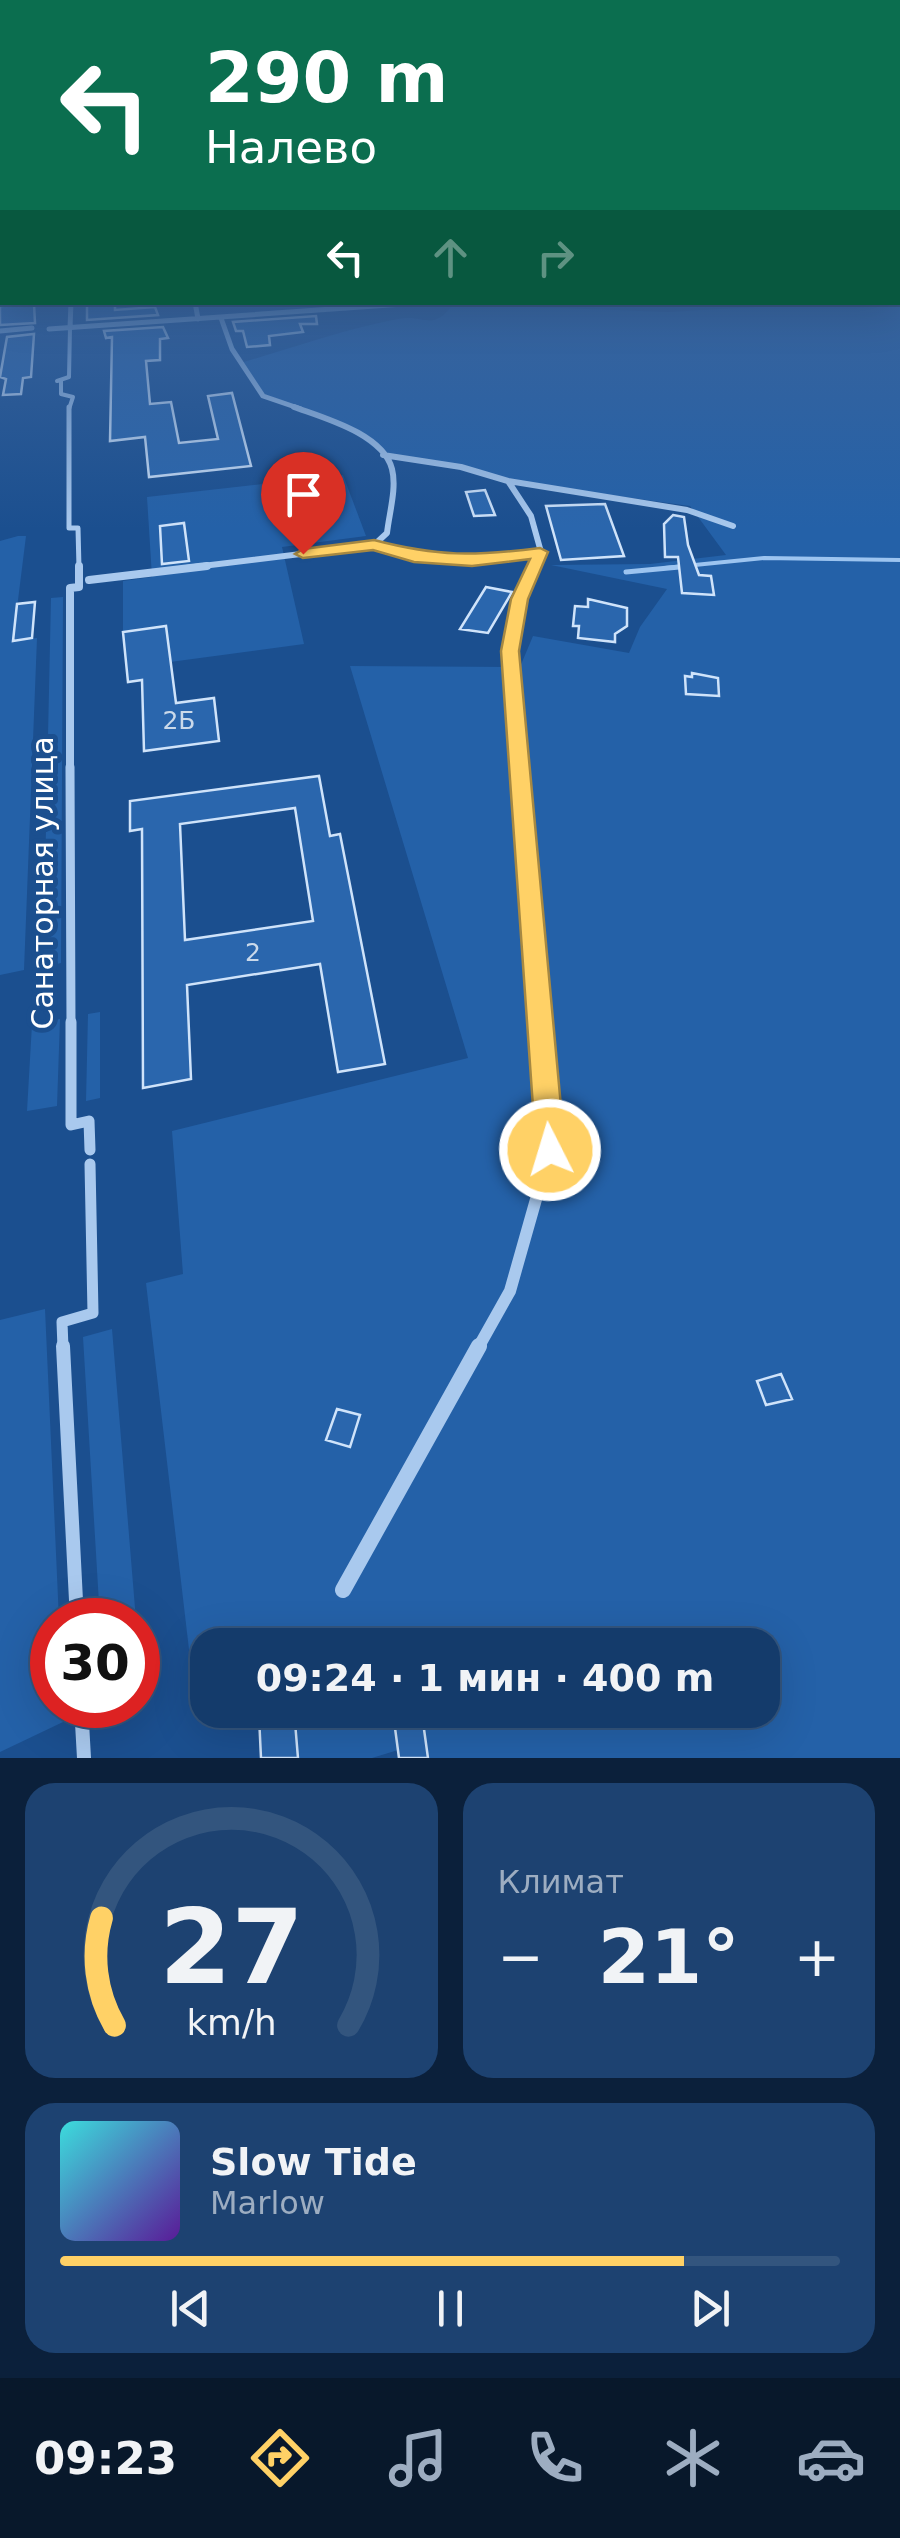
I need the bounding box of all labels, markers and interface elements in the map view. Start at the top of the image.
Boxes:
text: 290 m [205,37,448,119]
icon: left [40,40,170,170]
text: Налево [205,121,377,174]
icon: left [318,230,373,285]
icon: ahead [423,230,478,285]
icon: right [528,230,583,285]
pin [261,452,346,555]
icon: arrive [276,467,331,522]
house number: 2Б [162,706,196,735]
street label: Санаторная улица [25,736,60,1030]
house number: 2 [245,938,261,967]
position arrow [498,1098,602,1202]
speed limit sign: 30 [30,1598,160,1728]
text: 09:24 · 1 мин · 400 m [256,1656,714,1700]
text: Климат [498,1863,624,1901]
text: 27 [159,1886,304,2008]
text: 21° [598,1913,740,2001]
text: − [498,1925,544,1989]
text: + [794,1925,840,1989]
text: km/h [186,2002,276,2043]
text: Slow Tide [210,2140,417,2184]
text: Marlow [210,2184,325,2222]
icon: previous [163,2281,218,2336]
icon: pause [423,2281,478,2336]
icon: next [683,2281,738,2336]
icon: directions [245,2423,315,2493]
icon: music [383,2423,453,2493]
icon: phone [520,2423,590,2493]
icon: climate [658,2423,728,2493]
icon: car [796,2423,866,2493]
text: 09:23 [34,2432,177,2485]

